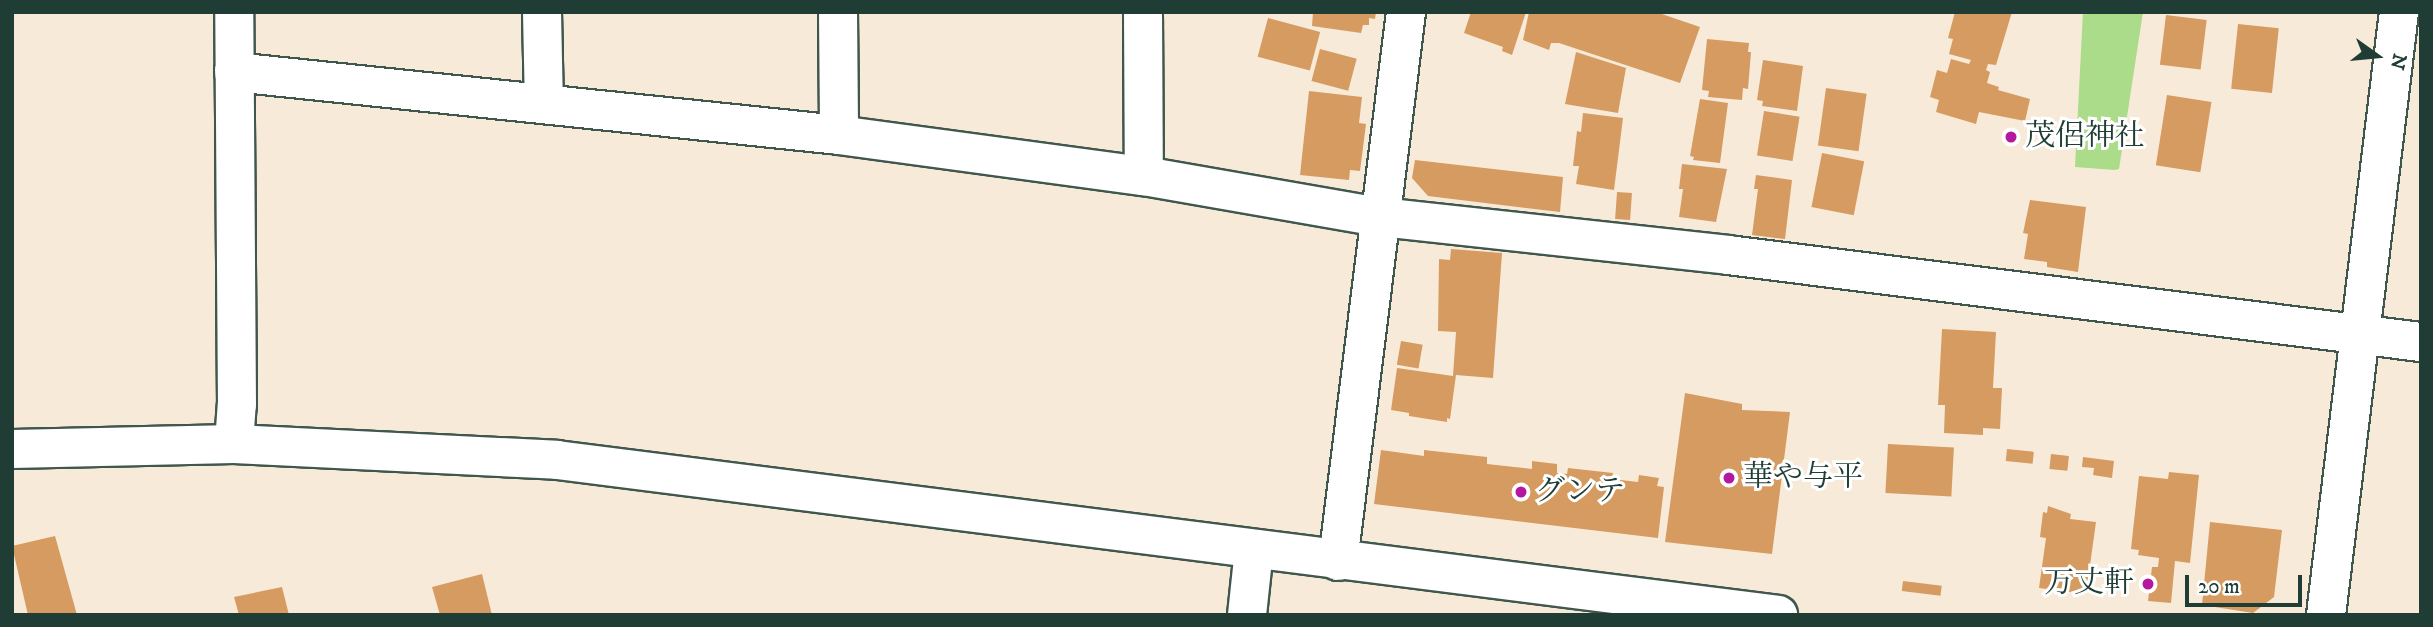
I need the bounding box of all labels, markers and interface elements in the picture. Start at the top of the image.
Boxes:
north arrow [2342,21,2412,91]
text: N [2385,51,2411,72]
place label: 茂侶神社 [2025,119,2145,155]
marker: 茂侶神社 [2003,129,2019,145]
place label: 華や与平 [1743,460,1863,496]
marker: 華や与平 [1721,470,1737,486]
place label: グンテ [1535,474,1625,510]
marker: グンテ [1513,484,1529,500]
scale bar [2188,560,2305,604]
place label: 万丈軒 [2044,566,2134,602]
text: 20 m [2198,574,2240,600]
marker: 万丈軒 [2140,576,2156,592]

